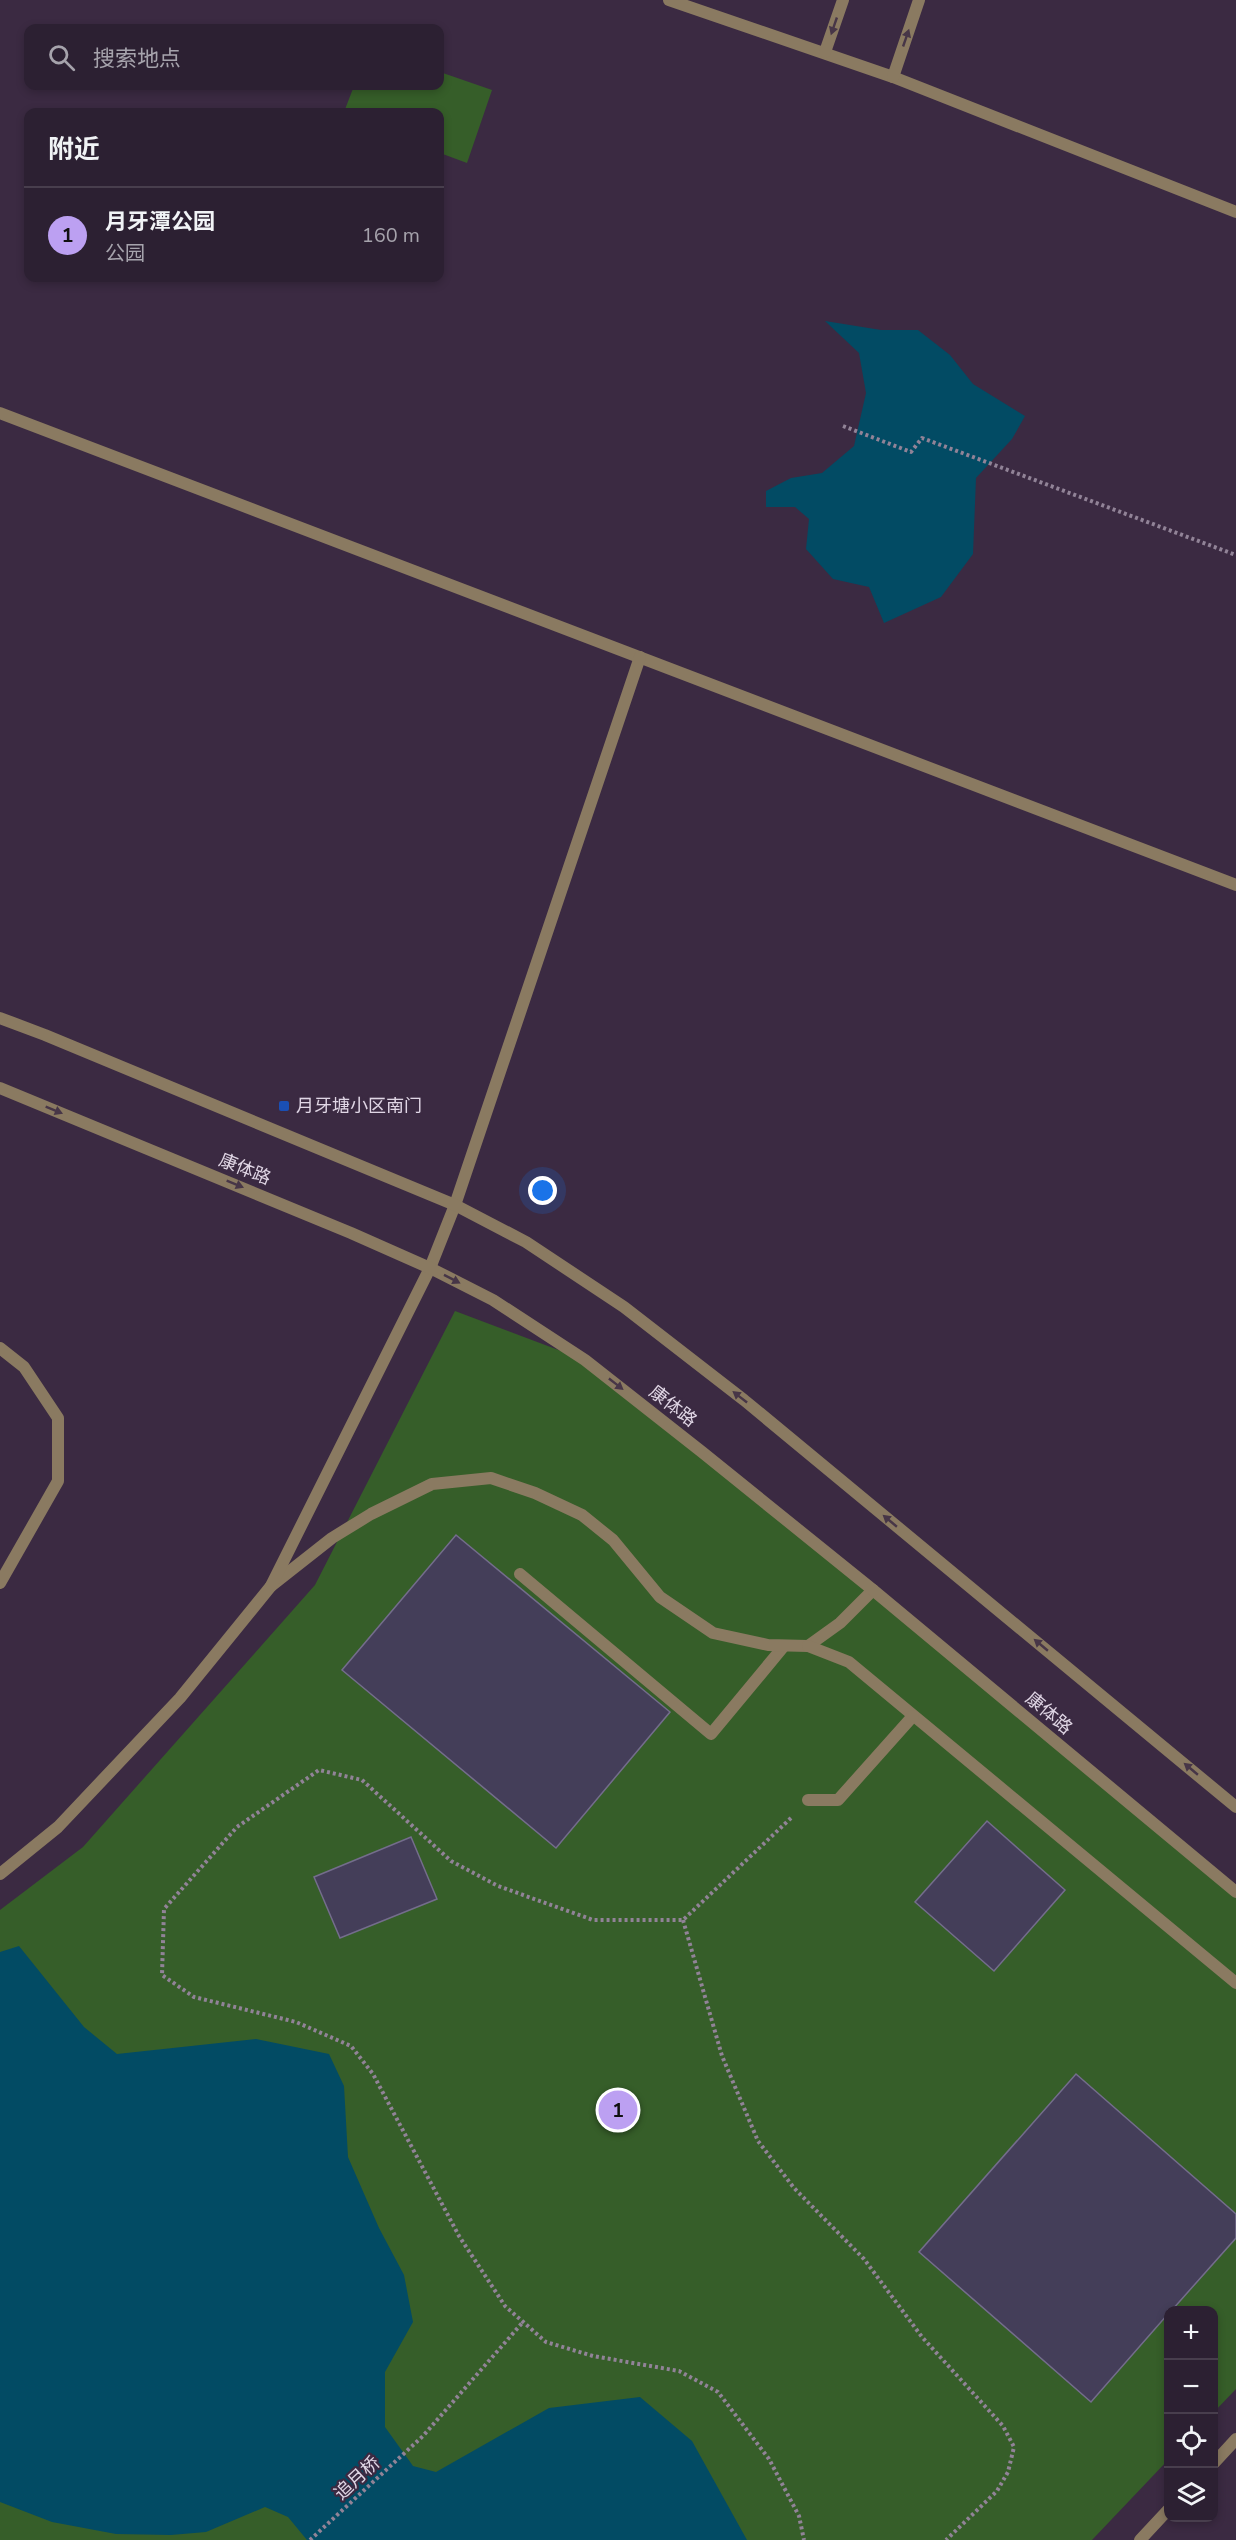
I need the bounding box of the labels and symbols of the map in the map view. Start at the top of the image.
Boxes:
one-way arrow [828,17,838,35]
one-way arrow [902,29,911,47]
place label: 月牙塘小区南门 [296,1094,422,1118]
marker: 月牙塘小区南门 [277,1099,291,1113]
one-way arrow [46,1105,64,1115]
street label: 康体路 [215,1148,275,1190]
your location [528,1176,557,1205]
one-way arrow [226,1179,244,1189]
one-way arrow [444,1274,461,1284]
one-way arrow [608,1377,623,1389]
street label: 康体路 [644,1380,702,1432]
one-way arrow [732,1391,747,1403]
one-way arrow [883,1515,898,1528]
one-way arrow [1033,1639,1048,1652]
street label: 康体路 [1021,1686,1077,1740]
one-way arrow [1183,1763,1199,1776]
pin: 1 [598,2088,638,2132]
street label: 追月桥 [329,2451,385,2505]

